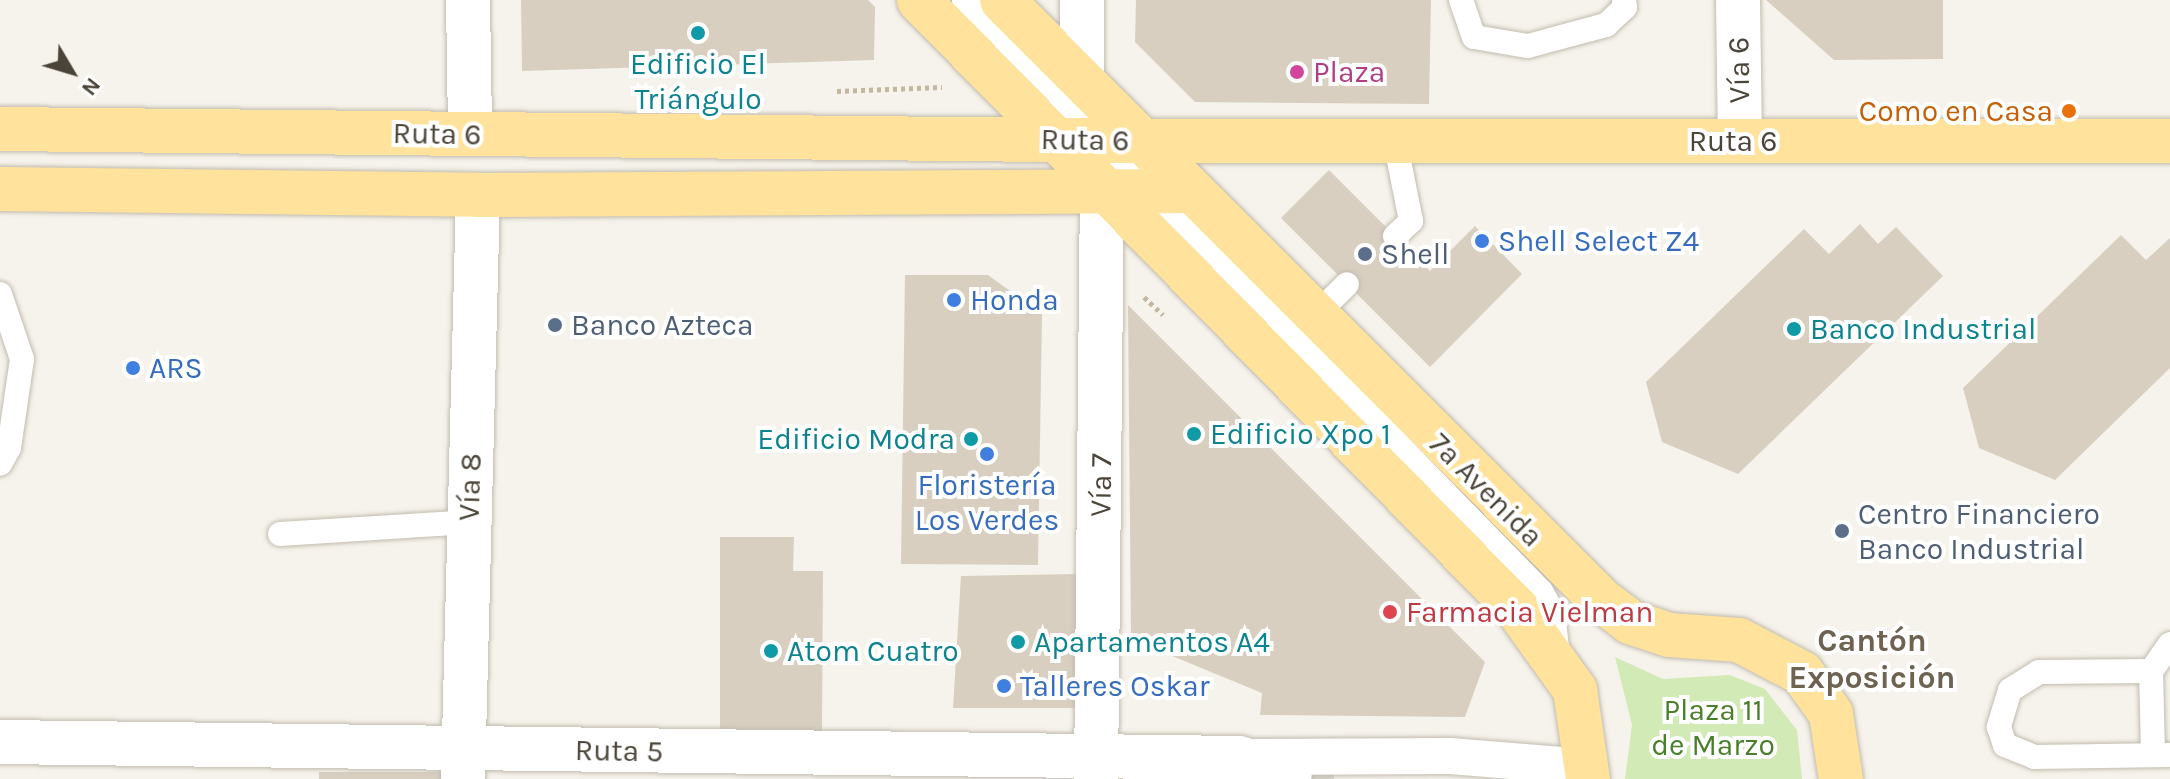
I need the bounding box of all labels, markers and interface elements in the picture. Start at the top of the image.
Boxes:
marker: Edificio El Triángulo [689,24,707,42]
north arrow [32,32,112,112]
street label: Vía 6 [1720,36,1758,104]
place label: Edificio El Triángulo [630,46,766,116]
place label: Plaza [1313,54,1385,90]
marker: Plaza [1288,63,1306,81]
text: N [76,73,106,101]
place label: Como en Casa [1859,93,2053,129]
marker: Como en Casa [2060,102,2078,120]
street label: Ruta 6 [392,115,482,153]
street label: Ruta 6 [1040,121,1130,159]
street label: Ruta 6 [1689,123,1777,159]
place label: Shell Select Z4 [1498,223,1699,259]
marker: Shell Select Z4 [1473,232,1491,250]
place label: Shell [1381,236,1449,272]
marker: Shell [1356,245,1374,263]
place label: Honda [970,282,1059,318]
marker: Honda [945,291,963,309]
place label: Banco Azteca [571,307,753,343]
place label: Banco Industrial [1810,311,2036,347]
marker: Banco Azteca [546,316,564,334]
marker: Banco Industrial [1785,320,1803,338]
place label: ARS [149,350,203,386]
marker: ARS [124,359,142,377]
place label: Edificio Xpo 1 [1210,416,1391,452]
place label: Edificio Modra [757,421,955,457]
marker: Edificio Xpo 1 [1185,425,1203,443]
street label: 7a Avenida [1422,426,1550,554]
marker: Edificio Modra [962,430,980,448]
marker: Floristería Los Verdes [978,445,996,463]
street label: Vía 8 [451,452,489,522]
street label: Vía 7 [1082,453,1120,517]
place label: Floristería Los Verdes [915,467,1059,538]
place label: Centro Financiero Banco Industrial [1858,496,2100,566]
marker: Centro Financiero Banco Industrial [1833,522,1851,540]
place label: Farmacia Vielman [1406,594,1653,630]
marker: Farmacia Vielman [1381,603,1399,621]
district label: Cantón Exposición [1789,623,1955,698]
place label: Apartamentos A4 [1034,624,1270,660]
place label: Atom Cuatro [787,633,959,669]
marker: Apartamentos A4 [1009,633,1027,651]
marker: Atom Cuatro [762,642,780,660]
place label: Talleres Oskar [1020,668,1210,704]
marker: Talleres Oskar [995,677,1013,695]
park label: Plaza 11 de Marzo [1651,692,1775,762]
street label: Ruta 5 [574,732,664,770]

